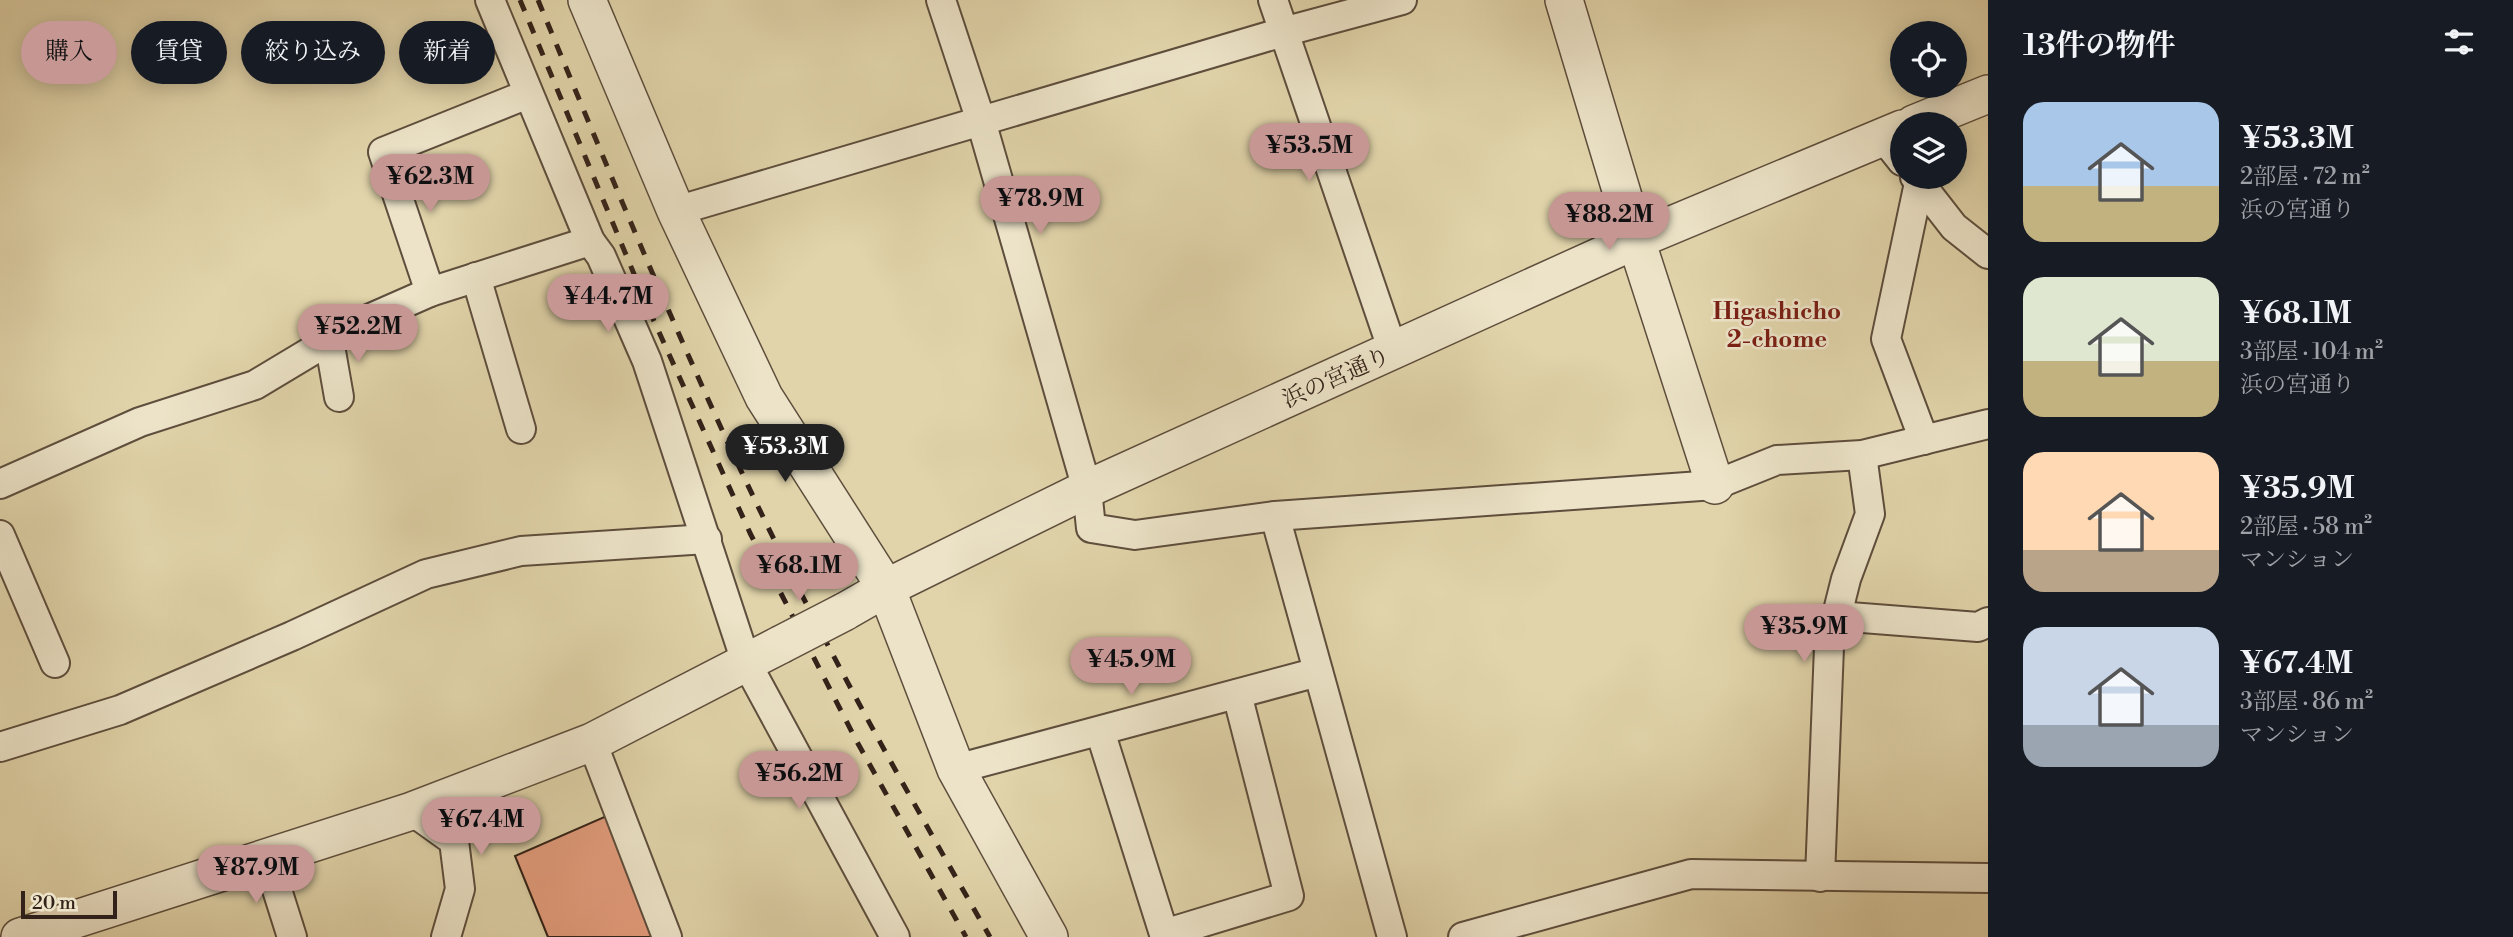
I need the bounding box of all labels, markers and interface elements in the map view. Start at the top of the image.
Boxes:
chip: 購入 [21,21,117,84]
chip: 賃貸 [131,21,227,84]
chip: 絞り込み [241,21,385,84]
chip: 新着 [399,21,495,84]
map controls [1890,21,1967,189]
button: locate [1890,21,1967,98]
icon: filters [2440,23,2478,61]
text: 13件の物件 [2023,27,2175,65]
button: layers [1890,112,1967,189]
text: ¥53.3M [2240,120,2354,158]
pin: ¥53.5M [1252,124,1366,183]
icon: home [2079,130,2163,214]
text: ¥53.5M [1265,132,1353,160]
pin: ¥62.3M [373,154,487,214]
text: ¥62.3M [386,163,474,191]
text: 2部屋 · 72 m² [2240,163,2370,191]
pin: ¥78.9M [983,176,1097,236]
text: ¥78.9M [996,185,1084,213]
pin: ¥88.2M [1552,192,1666,252]
text: 浜の宮通り [2240,196,2355,224]
text: ¥88.2M [1565,201,1653,229]
pin: ¥44.7M [551,274,665,334]
text: ¥44.7M [563,283,653,311]
text: ¥68.1M [2240,295,2352,333]
district label: Higashicho 2-chome [1713,297,1841,355]
pin: ¥52.2M [301,304,415,364]
icon: home [2079,305,2163,389]
text: ¥52.2M [314,313,402,341]
text: 3部屋 · 104 m² [2240,338,2383,366]
street label: 浜の宮通り [1278,342,1395,414]
text: 浜の宮通り [2240,371,2355,399]
pin: ¥53.3M [728,424,842,484]
text: ¥53.3M [741,433,829,461]
text: ¥35.9M [2240,470,2355,508]
icon: home [2079,480,2163,564]
text: 2部屋 · 58 m² [2240,513,2372,541]
pin: ¥68.1M [742,544,856,603]
text: マンション [2240,546,2354,574]
text: ¥68.1M [756,552,842,580]
pin: ¥35.9M [1747,604,1861,664]
text: ¥35.9M [1760,613,1848,641]
pin: ¥45.9M [1074,638,1188,697]
text: ¥67.4M [2240,645,2353,683]
text: ¥45.9M [1086,646,1176,674]
icon: home [2079,655,2163,739]
text: 3部屋 · 86 m² [2240,688,2373,716]
text: マンション [2240,721,2354,749]
pin: ¥56.2M [742,752,856,811]
text: ¥56.2M [755,760,843,788]
pin: ¥67.4M [424,798,538,857]
text: ¥67.4M [438,806,524,834]
pin: ¥87.9M [199,846,313,905]
text: ¥87.9M [213,854,299,882]
scale bar [21,888,117,920]
text: 20 m [32,891,76,915]

